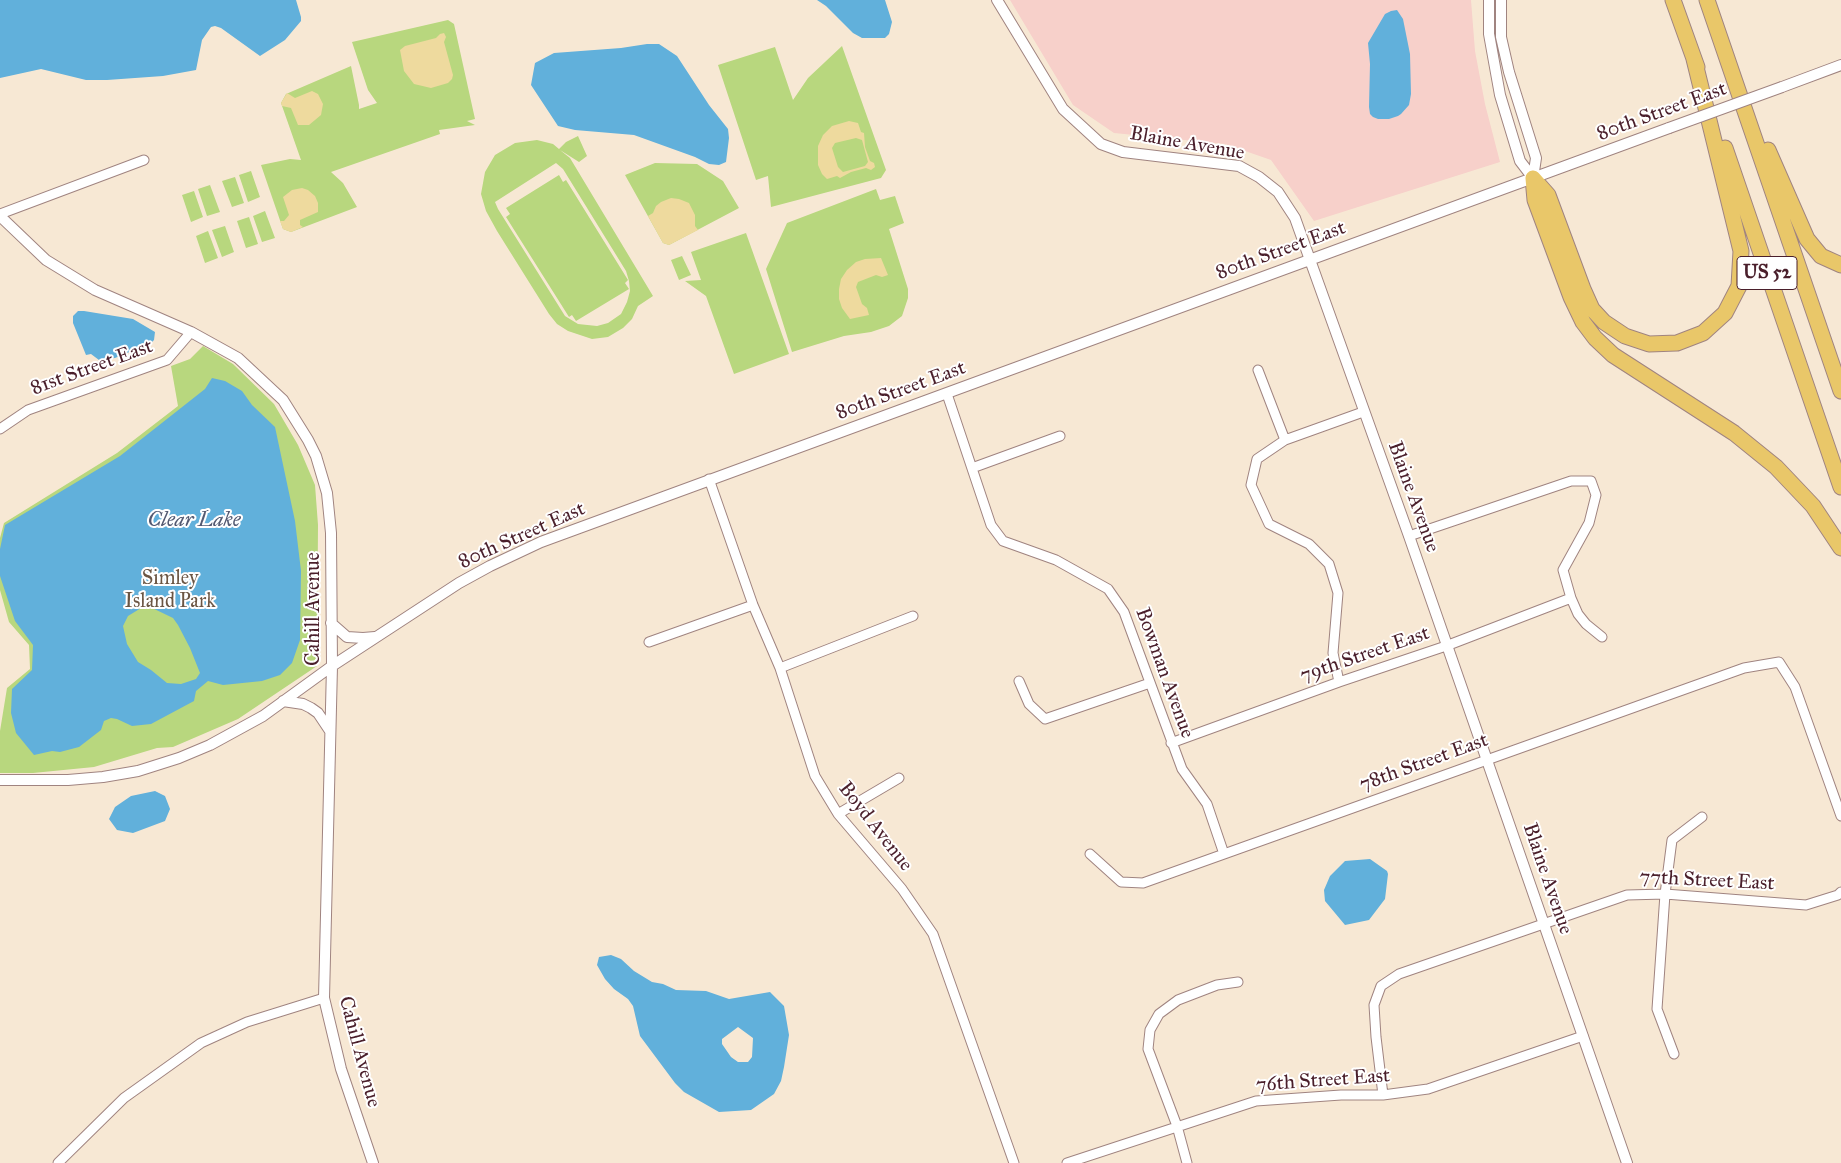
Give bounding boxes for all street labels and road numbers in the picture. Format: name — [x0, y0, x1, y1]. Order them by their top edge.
street label: 80th Street East — [1594, 77, 1730, 147]
street label: Blaine Avenue — [1128, 122, 1246, 166]
street label: 80th Street East — [1213, 216, 1349, 286]
road number: US 52 — [1737, 256, 1797, 290]
street label: 81st Street East — [28, 335, 156, 401]
street label: 80th Street East — [833, 356, 969, 426]
street label: Blaine Avenue — [1382, 438, 1444, 556]
street label: 80th Street East — [455, 497, 589, 575]
street label: Cahill Avenue — [302, 552, 326, 666]
street label: Bowman Avenue — [1129, 605, 1199, 741]
street label: 79th Street East — [1297, 622, 1433, 688]
street label: 78th Street East — [1356, 729, 1492, 797]
street label: Boyd Avenue — [833, 778, 917, 876]
street label: Blaine Avenue — [1517, 820, 1577, 938]
street label: 77th Street East — [1639, 865, 1775, 897]
street label: Cahill Avenue — [333, 994, 385, 1110]
street label: 76th Street East — [1255, 1064, 1391, 1098]

